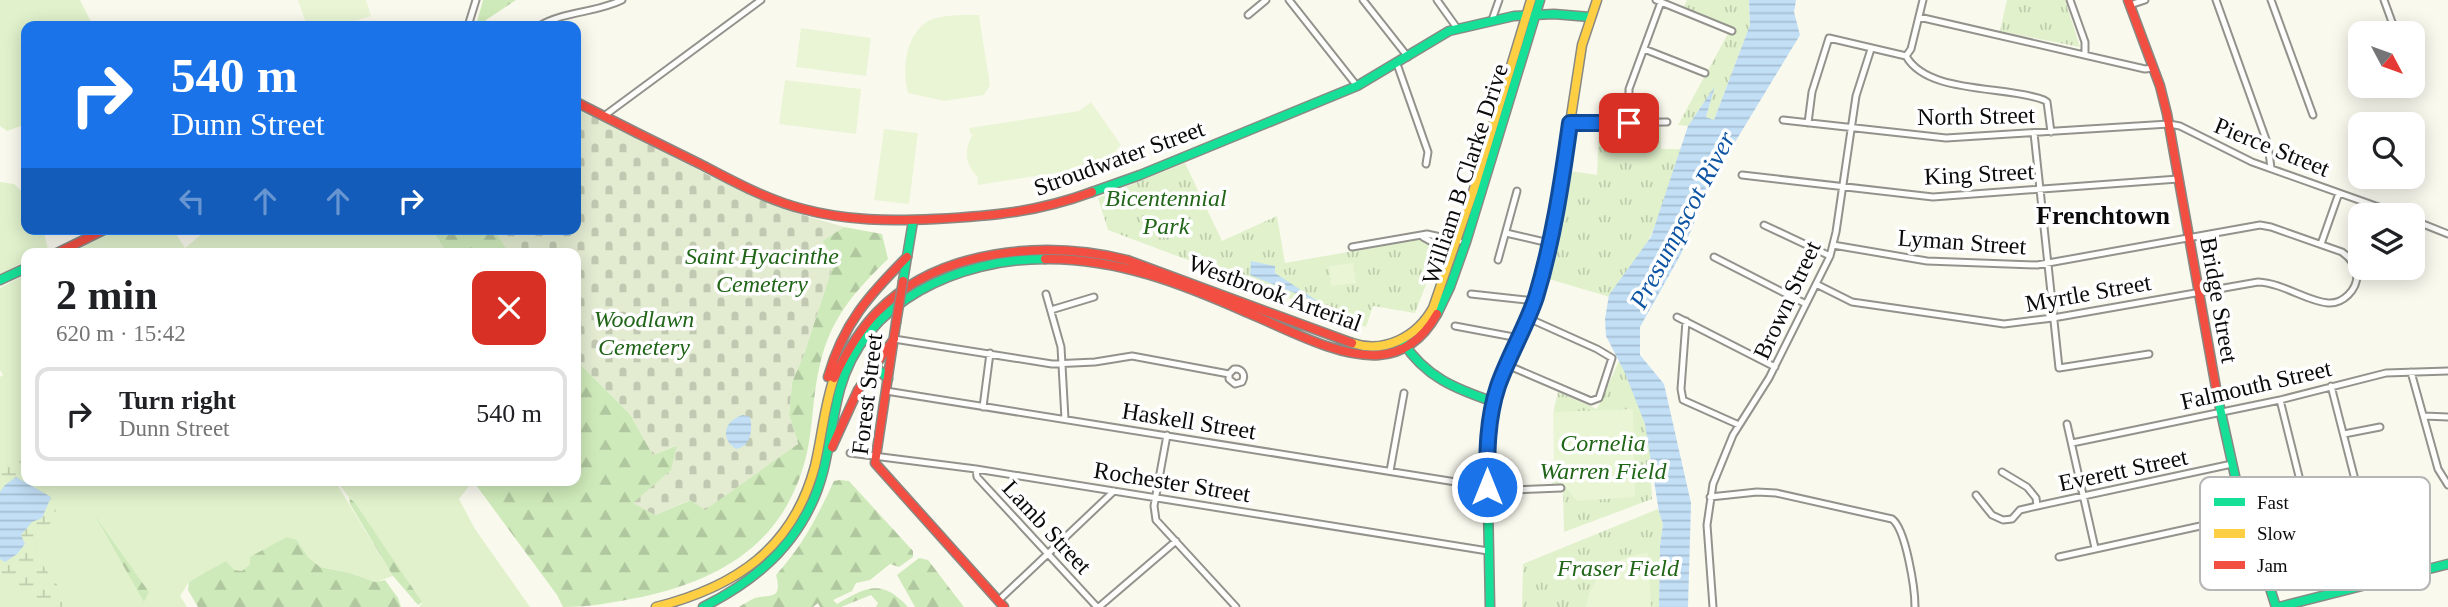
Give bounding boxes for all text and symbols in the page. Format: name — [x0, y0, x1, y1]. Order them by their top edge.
north arrow — [2348, 21, 2426, 98]
map controls — [2348, 21, 2425, 280]
text: 540 m — [171, 48, 298, 103]
icon: right — [56, 49, 147, 140]
street label: William B Clarke Drive — [1417, 60, 1513, 288]
pin — [1599, 93, 1659, 153]
street label: North Street — [1917, 102, 2036, 130]
icon: arrive — [1610, 104, 1648, 142]
text: Dunn Street — [171, 106, 325, 142]
street label: Pierce Street — [2211, 112, 2334, 182]
button: search — [2348, 112, 2425, 189]
street label: Stroudwater Street — [1030, 115, 1208, 201]
water label: Presumpscot River — [1623, 126, 1742, 315]
street label: King Street — [1923, 158, 2035, 190]
icon: left — [173, 182, 211, 220]
icon: ahead — [246, 182, 284, 220]
icon: ahead — [319, 182, 357, 220]
icon: right — [392, 182, 430, 220]
park label: Bicentennial Park — [1105, 185, 1227, 239]
district label: Frenchtown — [2036, 201, 2170, 230]
button: layers — [2348, 203, 2425, 280]
street label: Lyman Street — [1897, 225, 2027, 259]
street label: Bridge Street — [2195, 235, 2243, 365]
street label: Brown Street — [1748, 237, 1826, 363]
park label: Saint Hyacinthe Cemetery — [685, 243, 839, 297]
street label: Westbrook Arterial — [1185, 250, 1366, 337]
street label: Myrtle Street — [2023, 269, 2153, 317]
button: close — [472, 271, 546, 345]
text: 2 min — [56, 272, 158, 318]
park label: Woodlawn Cemetery — [594, 306, 694, 360]
text: 620 m · 15:42 — [56, 321, 186, 346]
street label: Forest Street — [847, 332, 887, 456]
street label: Falmouth Street — [2178, 355, 2334, 415]
text: Turn right — [119, 386, 236, 415]
icon: right — [60, 395, 98, 433]
street label: Haskell Street — [1120, 398, 1258, 444]
text: 540 m — [476, 399, 542, 428]
text: Dunn Street — [119, 416, 230, 441]
park label: Cornelia Warren Field — [1540, 430, 1667, 484]
street label: Everett Street — [2056, 444, 2190, 496]
position arrow — [1450, 450, 1524, 524]
street label: Rochester Street — [1092, 457, 1252, 507]
street label: Lamb Street — [997, 475, 1097, 579]
legend — [2200, 477, 2430, 590]
text: Fast — [2257, 492, 2289, 513]
text: Slow — [2257, 523, 2296, 544]
park label: Fraser Field — [1556, 555, 1680, 581]
text: Jam — [2257, 555, 2288, 576]

